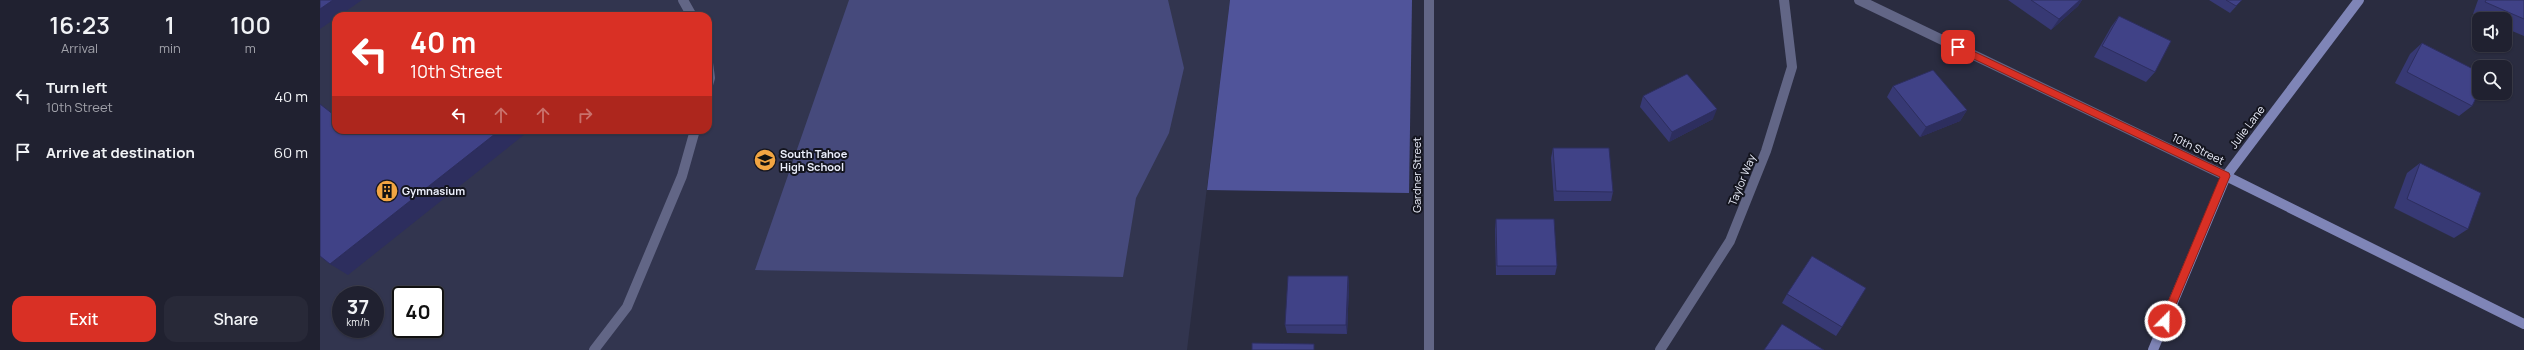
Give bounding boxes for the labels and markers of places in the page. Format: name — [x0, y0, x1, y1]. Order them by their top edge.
pin — [1941, 30, 1975, 64]
place label: South Tahoe High School — [780, 146, 848, 174]
school or university icon: South Tahoe High School — [752, 147, 778, 173]
building icon: Gymnasium — [374, 178, 400, 204]
place label: Gymnasium — [402, 183, 465, 198]

